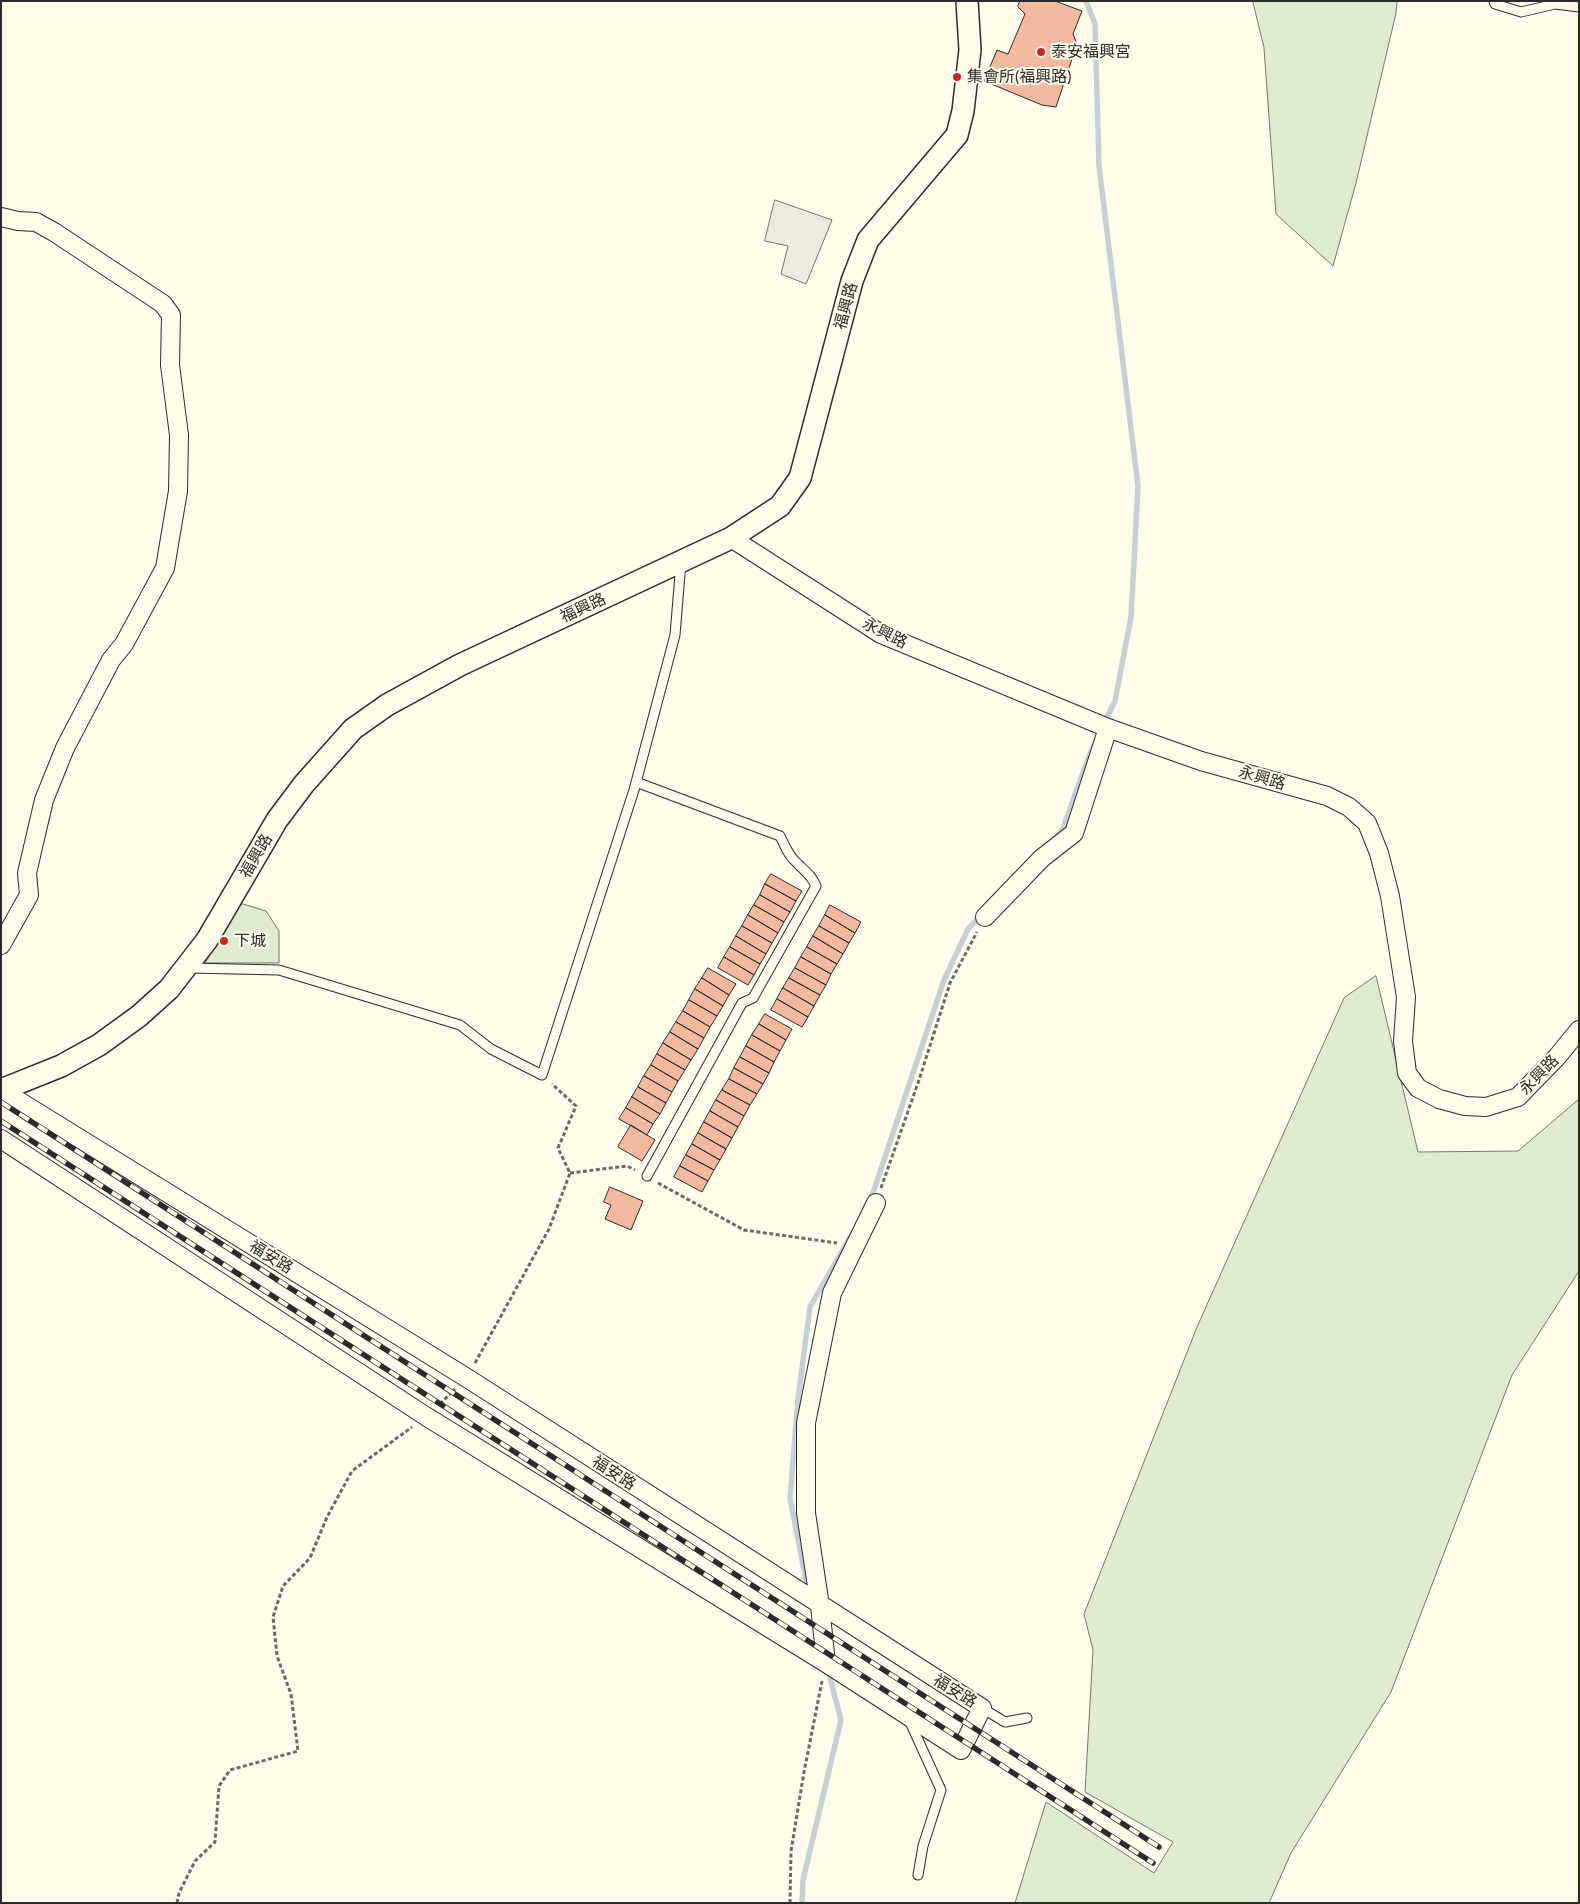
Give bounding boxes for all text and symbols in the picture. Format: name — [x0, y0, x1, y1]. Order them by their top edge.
place label: 泰安福興宮 — [1051, 42, 1131, 62]
marker: 泰安福興宮 — [1035, 46, 1047, 58]
place label: 集會所(福興路) — [967, 67, 1072, 87]
marker: 集會所(福興路) — [951, 71, 963, 83]
street label: 福興路 — [831, 280, 861, 332]
street label: 福興路 — [557, 589, 609, 627]
street label: 永興路 — [859, 614, 911, 652]
street label: 永興路 — [1236, 762, 1288, 794]
street label: 福興路 — [236, 830, 276, 882]
place label: 下城 — [234, 931, 266, 951]
marker: 下城 — [218, 935, 230, 947]
street label: 永興路 — [1515, 1051, 1563, 1099]
street label: 福安路 — [246, 1236, 296, 1278]
street label: 福安路 — [589, 1452, 639, 1494]
street label: 福安路 — [930, 1670, 980, 1712]

